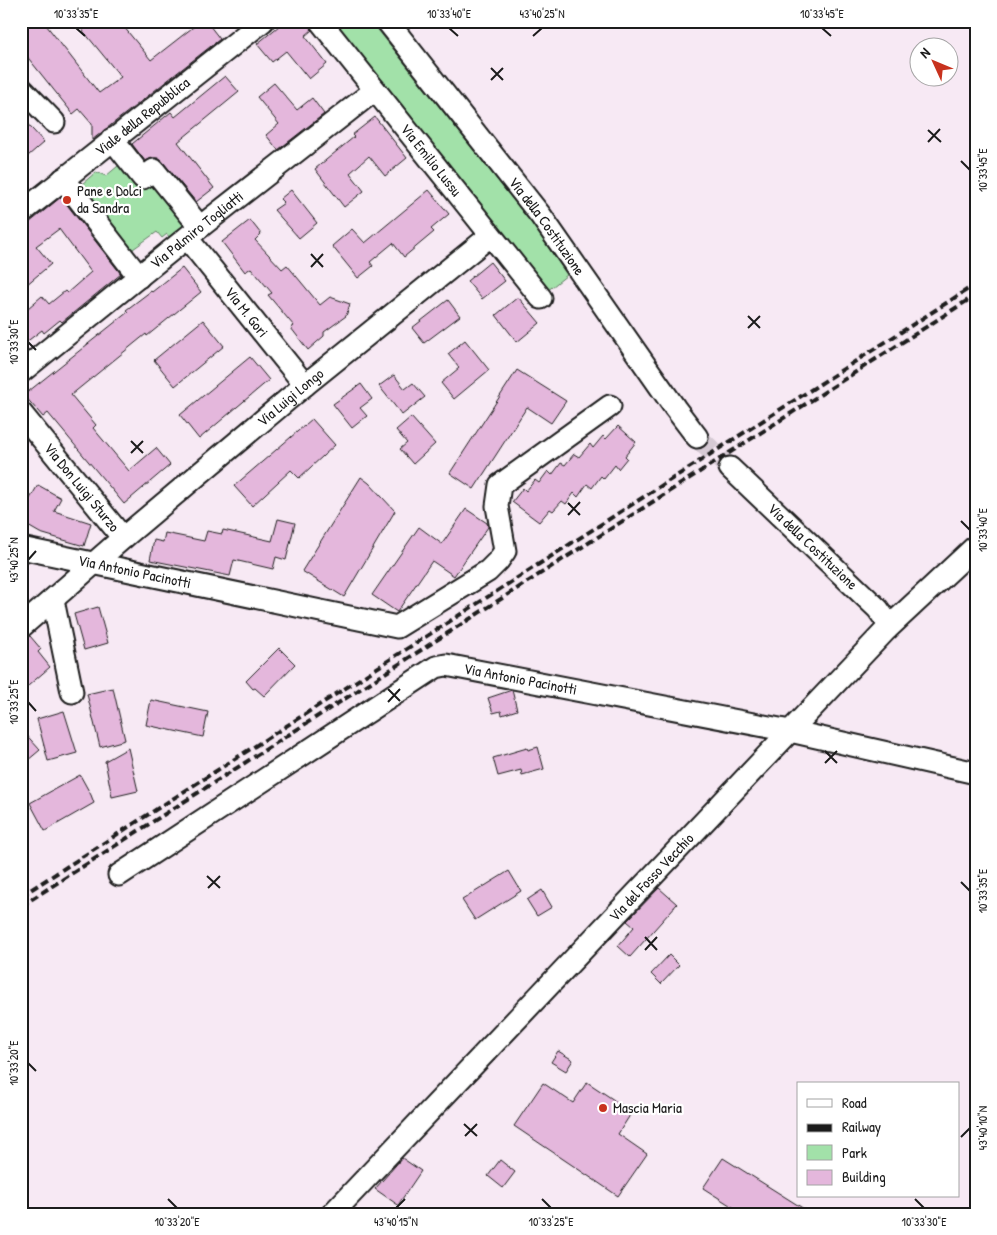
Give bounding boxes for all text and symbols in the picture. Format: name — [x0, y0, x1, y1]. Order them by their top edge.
text: 10°33'35"E — [54, 5, 99, 22]
text: 10°33'40"E — [427, 5, 472, 22]
text: 43°40'25"N — [519, 5, 565, 22]
text: 10°33'45"E — [800, 5, 845, 22]
north arrow — [910, 38, 960, 88]
text: N — [915, 43, 934, 62]
street label: Viale della Repubblica — [90, 72, 194, 160]
street label: Via Emilio Lussu — [396, 119, 467, 201]
text: 10°33'45"E — [974, 147, 991, 192]
street label: Via della Costituzione — [504, 172, 590, 279]
place label: Pane e Dolci da Sandra — [77, 180, 142, 218]
street label: Via Palmiro Togliatti — [145, 186, 248, 273]
marker: Pane e Dolci da Sandra — [61, 194, 73, 206]
street label: Via M. Gori — [220, 282, 274, 341]
text: 10°33'30"E — [5, 319, 22, 364]
street label: Via Luigi Longo — [252, 363, 328, 431]
street label: Via Don Luigi Sturzo — [39, 438, 125, 536]
street label: Via della Costituzione — [763, 498, 863, 594]
text: 10°33'40"E — [974, 507, 991, 552]
text: 43°40'25"N — [5, 537, 22, 583]
street label: Via Antonio Pacinotti — [76, 549, 193, 593]
street label: Via Antonio Pacinotti — [462, 658, 579, 700]
text: 10°33'25"E — [5, 679, 22, 724]
street label: Via del Fosso Vecchio — [604, 828, 698, 926]
text: 10°33'35"E — [974, 868, 991, 913]
text: 10°33'20"E — [5, 1040, 22, 1086]
legend — [797, 1082, 960, 1198]
text: Road — [842, 1092, 867, 1113]
place label: Mascia Maria — [613, 1097, 682, 1118]
marker: Mascia Maria — [597, 1102, 609, 1114]
text: 43°40'10"N — [974, 1106, 991, 1150]
text: Railway — [842, 1116, 881, 1137]
text: Park — [842, 1142, 867, 1163]
text: Building — [842, 1166, 886, 1187]
text: 10°33'20"E — [154, 1213, 200, 1230]
text: 43°40'15"N — [374, 1213, 418, 1230]
text: 10°33'25"E — [529, 1213, 574, 1230]
text: 10°33'30"E — [902, 1213, 947, 1230]

